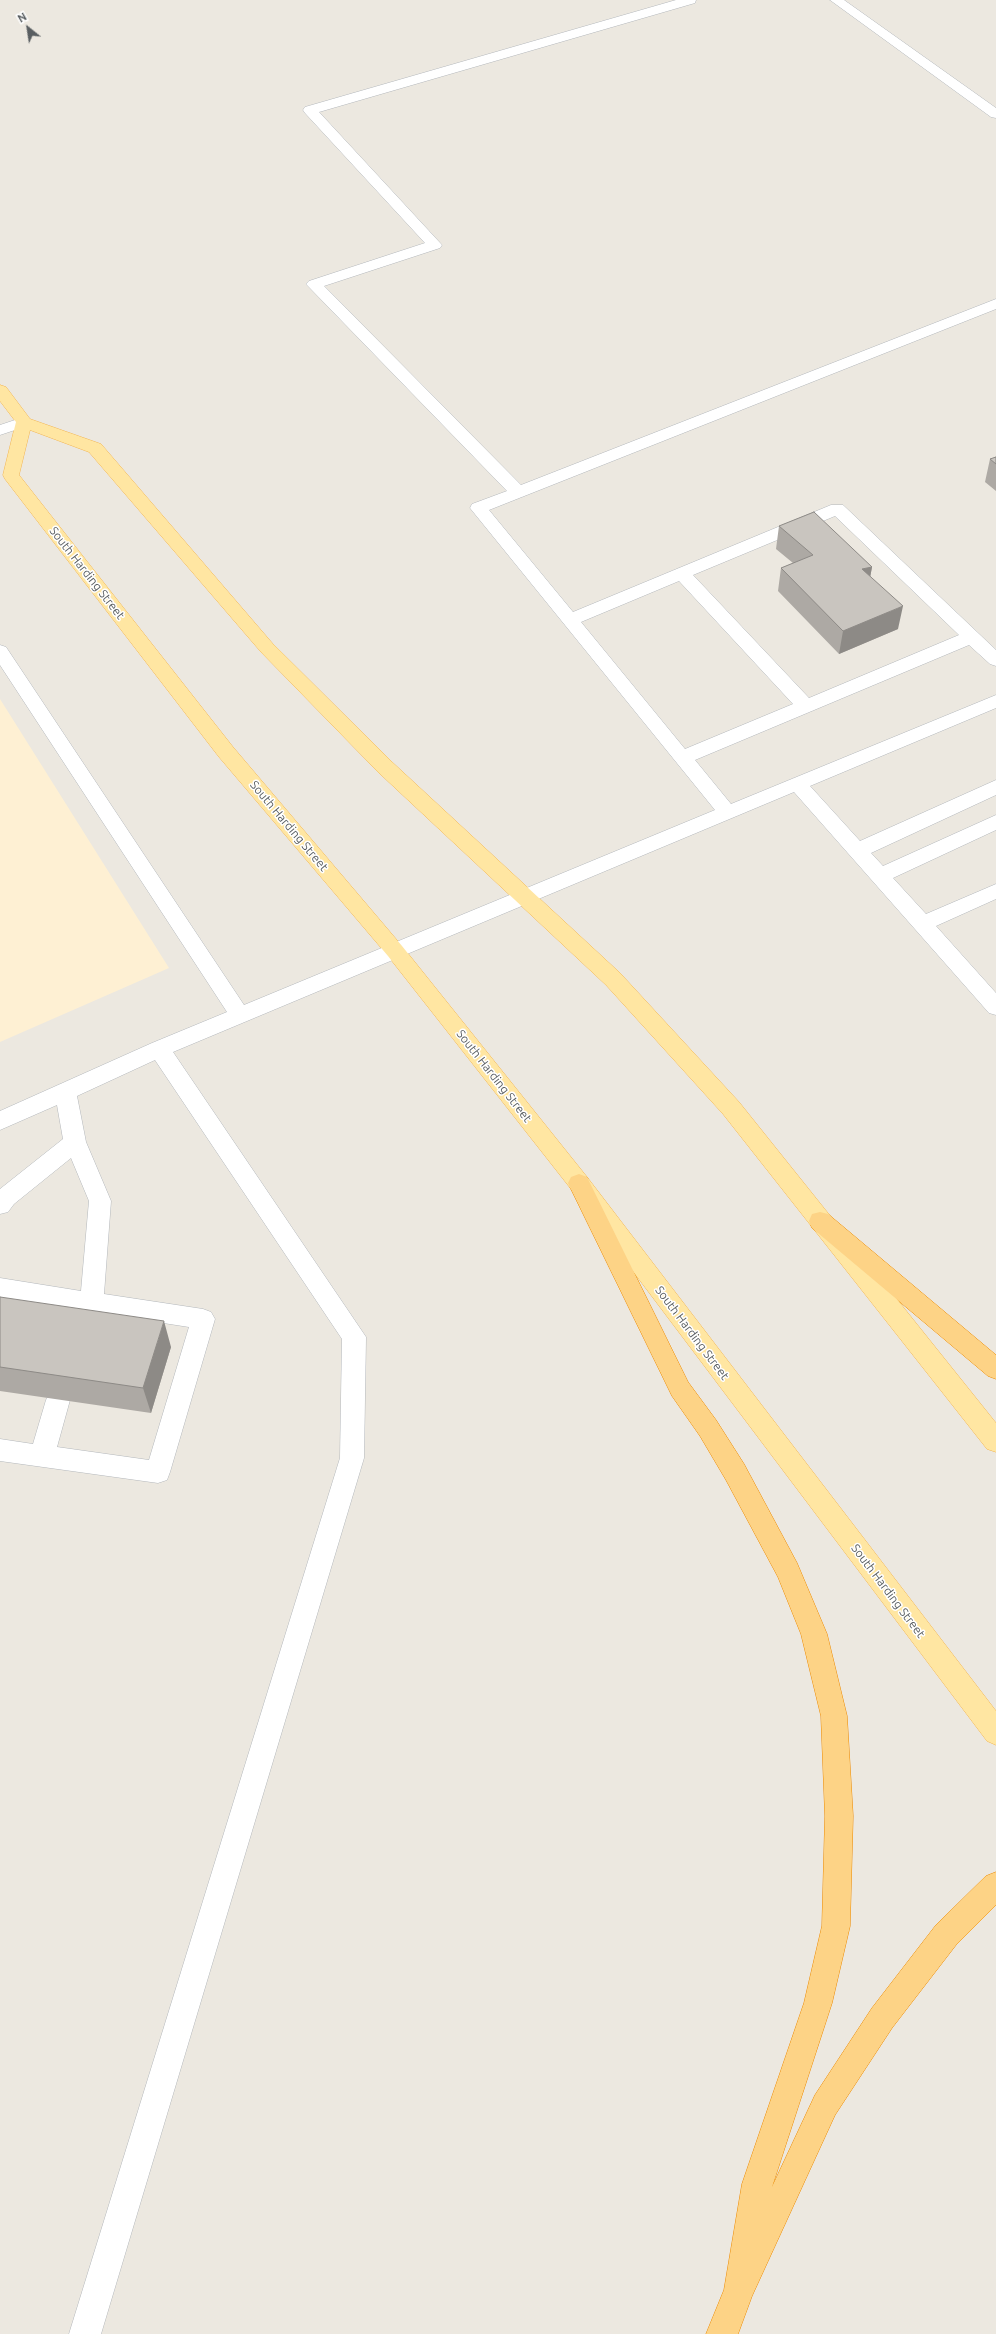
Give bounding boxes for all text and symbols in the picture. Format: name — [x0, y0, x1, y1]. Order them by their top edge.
north arrow — [8, 8, 48, 48]
text: N — [15, 10, 29, 25]
street label: South Harding Street — [46, 524, 128, 622]
street label: South Harding Street — [247, 778, 331, 874]
street label: South Harding Street — [453, 1027, 535, 1125]
street label: South Harding Street — [652, 1283, 732, 1383]
street label: South Harding Street — [848, 1541, 928, 1641]

